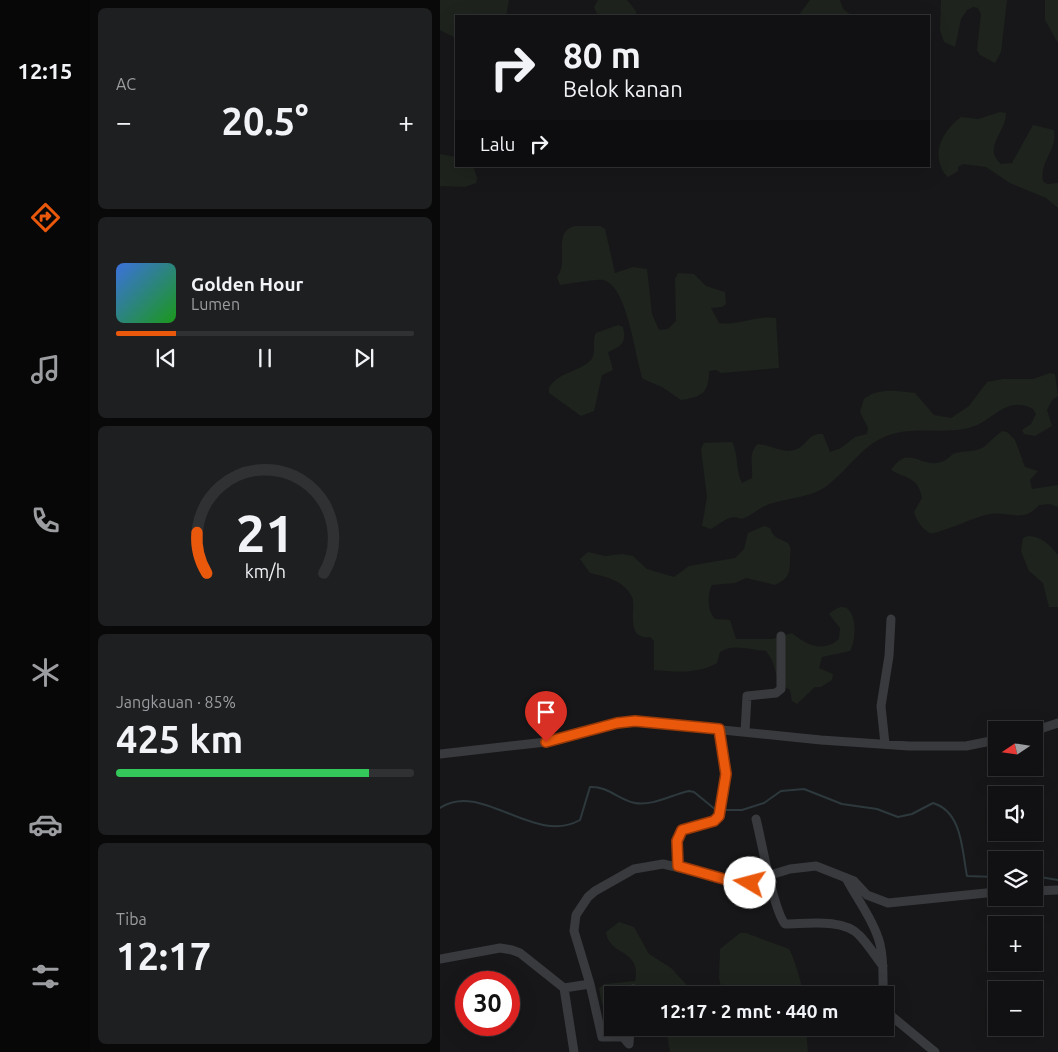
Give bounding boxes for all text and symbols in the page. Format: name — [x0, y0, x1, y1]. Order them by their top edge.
icon: right — [480, 35, 545, 100]
text: 80 m — [563, 35, 641, 75]
text: 12:15 — [17, 58, 73, 83]
text: AC — [116, 75, 136, 93]
text: Belok kanan — [563, 76, 683, 101]
text: 20.5° — [221, 100, 309, 142]
text: − — [116, 106, 132, 137]
text: + — [398, 106, 414, 137]
icon: right — [525, 130, 553, 158]
text: Lalu — [480, 133, 515, 155]
icon: directions — [28, 200, 63, 235]
text: Golden Hour — [191, 273, 303, 295]
text: Lumen — [191, 295, 240, 313]
icon: previous — [152, 344, 180, 372]
icon: pause — [251, 344, 279, 372]
icon: next — [350, 344, 378, 372]
icon: music — [28, 352, 63, 387]
icon: phone — [28, 503, 63, 538]
text: 21 — [236, 504, 294, 562]
text: km/h — [244, 561, 286, 581]
icon: climate — [28, 655, 63, 690]
pin — [525, 691, 567, 742]
text: Jangkauan · 85% — [116, 693, 236, 711]
icon: arrive — [532, 698, 560, 726]
text: 425 km — [116, 718, 243, 760]
north arrow — [988, 721, 1042, 776]
map controls — [988, 721, 1043, 1036]
button: sound — [988, 786, 1043, 841]
icon: car — [28, 807, 63, 842]
button: layers — [988, 851, 1043, 906]
position arrow — [723, 856, 775, 908]
text: Tiba — [116, 910, 147, 928]
button: + — [988, 916, 1043, 971]
text: 12:17 — [116, 935, 211, 977]
icon: filters — [28, 959, 63, 994]
speed limit sign: 30 — [455, 971, 520, 1036]
button: − — [988, 981, 1043, 1036]
text: 12:17 · 2 mnt · 440 m — [660, 1000, 838, 1022]

